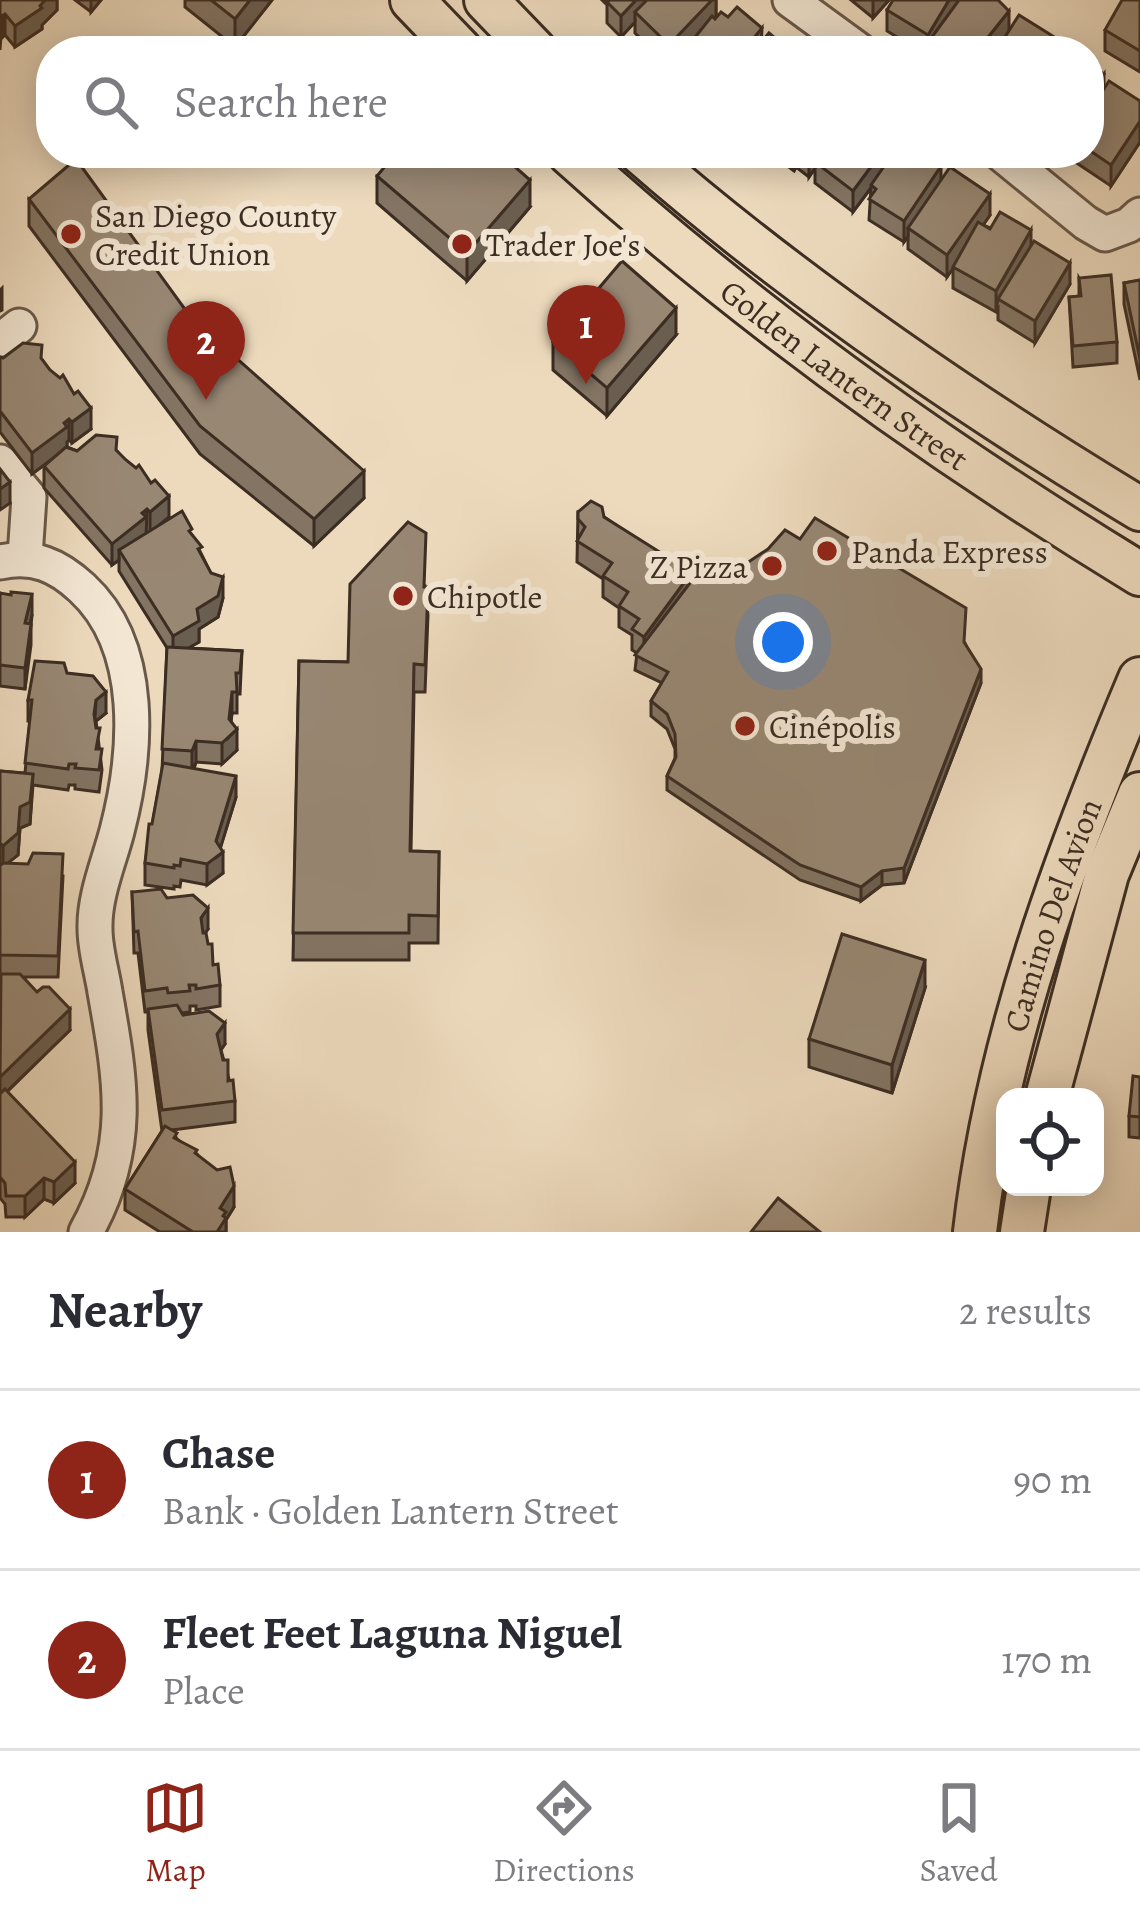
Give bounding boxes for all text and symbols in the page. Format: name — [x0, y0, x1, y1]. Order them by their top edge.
search box — [36, 36, 1104, 168]
icon: search — [78, 69, 144, 135]
text: Search here — [174, 71, 388, 133]
place label: San Diego County Credit Union — [95, 193, 337, 276]
marker: San Diego County Credit Union — [58, 221, 84, 247]
place label: Trader Joe's — [486, 222, 641, 267]
marker: Trader Joe's — [449, 231, 475, 257]
street label: Golden Lantern Street — [711, 268, 978, 481]
pin: 1 — [547, 285, 625, 384]
pin: 2 — [167, 301, 245, 400]
place label: Panda Express — [851, 529, 1048, 574]
marker: Panda Express — [814, 538, 840, 564]
place label: Z Pizza — [650, 544, 749, 589]
marker: Z Pizza — [759, 553, 785, 579]
place label: Chipotle — [427, 574, 542, 619]
marker: Chipotle — [390, 583, 416, 609]
your location — [753, 612, 813, 672]
place label: Cinépolis — [769, 704, 896, 749]
marker: Cinépolis — [732, 713, 758, 739]
street label: Camino Del Avion — [992, 792, 1112, 1037]
map controls — [996, 1088, 1104, 1196]
button: locate — [996, 1088, 1104, 1196]
text: Nearby — [48, 1275, 202, 1345]
text: 2 results — [959, 1284, 1092, 1337]
text: Chase — [162, 1422, 275, 1484]
text: 1 — [80, 1453, 94, 1506]
text: 90 m — [1013, 1453, 1092, 1506]
text: Bank · Golden Lantern Street — [162, 1484, 619, 1537]
text: Fleet Feet Laguna Niguel — [162, 1602, 622, 1664]
text: 2 — [78, 1633, 96, 1686]
text: 170 m — [1001, 1633, 1092, 1686]
text: Place — [162, 1664, 245, 1717]
tab: Map — [142, 1775, 208, 1892]
tab: Directions — [493, 1775, 635, 1892]
tab: Saved — [919, 1775, 998, 1892]

